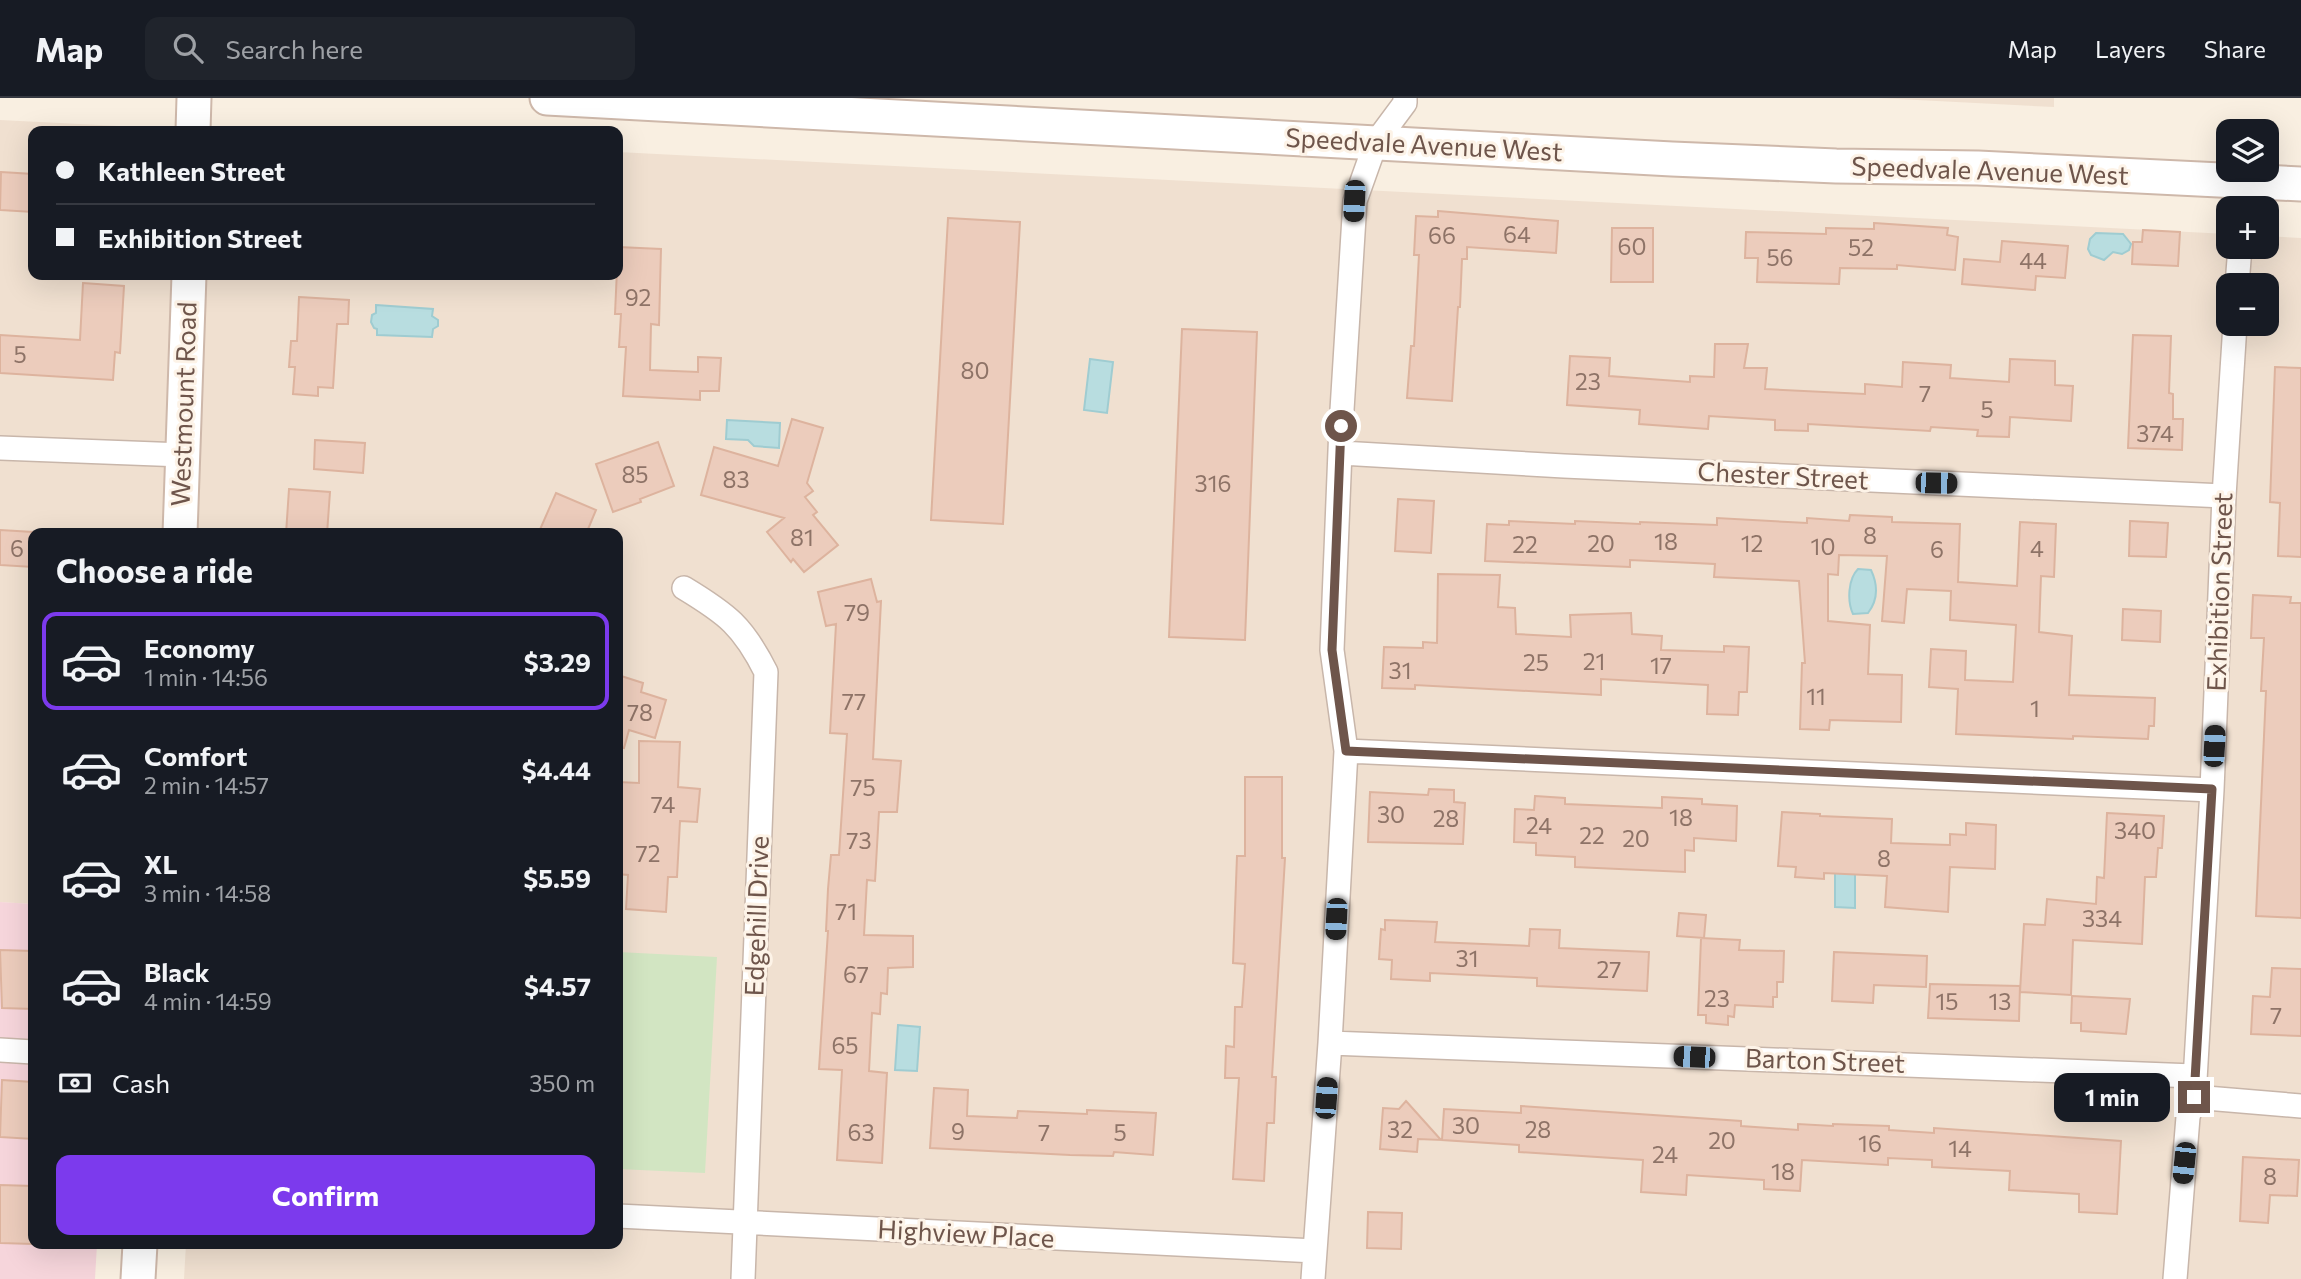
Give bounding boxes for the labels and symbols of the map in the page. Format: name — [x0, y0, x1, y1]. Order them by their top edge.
street label: Speedvale Avenue West — [1285, 121, 1563, 166]
street label: Speedvale Avenue West — [1851, 149, 2129, 190]
car — [1343, 179, 1366, 223]
house number: 64 — [1503, 220, 1531, 248]
house number: 66 — [1428, 221, 1456, 249]
house number: 60 — [1618, 232, 1646, 260]
house number: 52 — [1848, 233, 1874, 261]
house number: 56 — [1766, 243, 1794, 271]
house number: 44 — [2019, 246, 2047, 274]
house number: 92 — [625, 283, 651, 311]
street label: Westmount Road — [163, 301, 202, 507]
house number: 5 — [13, 340, 27, 368]
house number: 80 — [961, 356, 989, 384]
house number: 23 — [1575, 367, 1601, 395]
house number: 7 — [1919, 379, 1931, 407]
house number: 5 — [1980, 395, 1994, 423]
route start — [1325, 410, 1357, 442]
house number: 374 — [2136, 419, 2174, 447]
street label: Chester Street — [1697, 455, 1869, 494]
house number: 85 — [621, 460, 649, 488]
house number: 83 — [722, 465, 750, 493]
house number: 316 — [1195, 469, 1231, 497]
car — [1915, 472, 1958, 494]
street label: Exhibition Street — [2200, 492, 2237, 692]
house number: 8 — [1863, 521, 1877, 549]
house number: 81 — [790, 523, 814, 551]
house number: 18 — [1654, 527, 1678, 555]
house number: 20 — [1587, 529, 1615, 557]
house number: 12 — [1741, 529, 1763, 557]
house number: 22 — [1512, 530, 1538, 558]
house number: 10 — [1811, 532, 1835, 560]
house number: 6 — [10, 534, 24, 562]
house number: 4 — [2030, 534, 2044, 562]
house number: 6 — [1930, 535, 1944, 563]
house number: 79 — [844, 598, 870, 626]
house number: 21 — [1583, 647, 1605, 675]
house number: 25 — [1523, 648, 1549, 676]
house number: 17 — [1650, 651, 1672, 679]
house number: 31 — [1389, 656, 1411, 684]
house number: 11 — [1806, 682, 1826, 710]
house number: 77 — [842, 687, 866, 715]
house number: 1 — [2030, 694, 2040, 722]
house number: 78 — [627, 698, 653, 726]
car — [2203, 724, 2226, 768]
house number: 75 — [850, 773, 876, 801]
house number: 74 — [651, 790, 675, 818]
house number: 30 — [1377, 800, 1405, 828]
house number: 18 — [1669, 803, 1693, 831]
house number: 28 — [1433, 804, 1459, 832]
house number: 24 — [1526, 811, 1552, 839]
house number: 340 — [2114, 816, 2156, 844]
house number: 22 — [1579, 821, 1605, 849]
house number: 20 — [1622, 824, 1650, 852]
house number: 73 — [846, 826, 872, 854]
street label: Edgehill Drive — [737, 835, 774, 997]
house number: 72 — [636, 839, 660, 867]
house number: 8 — [1877, 844, 1891, 872]
house number: 71 — [835, 897, 857, 925]
car — [1325, 897, 1348, 941]
house number: 334 — [2082, 904, 2122, 932]
house number: 31 — [1456, 944, 1478, 972]
house number: 27 — [1597, 955, 1621, 983]
house number: 67 — [843, 960, 869, 988]
house number: 23 — [1704, 984, 1730, 1012]
house number: 15 — [1935, 987, 1959, 1015]
house number: 13 — [1989, 987, 2011, 1015]
house number: 7 — [2270, 1001, 2282, 1029]
house number: 65 — [831, 1031, 859, 1059]
street label: Barton Street — [1744, 1041, 1906, 1078]
car — [1673, 1046, 1716, 1068]
callout: 1 min — [2054, 1072, 2170, 1122]
car — [1315, 1076, 1338, 1120]
route end — [2178, 1081, 2210, 1113]
house number: 30 — [1452, 1111, 1480, 1139]
house number: 32 — [1387, 1115, 1413, 1143]
house number: 28 — [1525, 1115, 1551, 1143]
house number: 9 — [951, 1117, 965, 1145]
house number: 63 — [847, 1118, 875, 1146]
house number: 7 — [1038, 1118, 1050, 1146]
house number: 5 — [1113, 1118, 1127, 1146]
house number: 20 — [1708, 1126, 1736, 1154]
house number: 16 — [1858, 1129, 1882, 1157]
house number: 14 — [1948, 1134, 1972, 1162]
house number: 24 — [1652, 1140, 1678, 1168]
car — [2172, 1141, 2197, 1185]
house number: 18 — [1771, 1157, 1795, 1185]
house number: 8 — [2263, 1162, 2277, 1190]
street label: Highview Place — [877, 1212, 1055, 1253]

